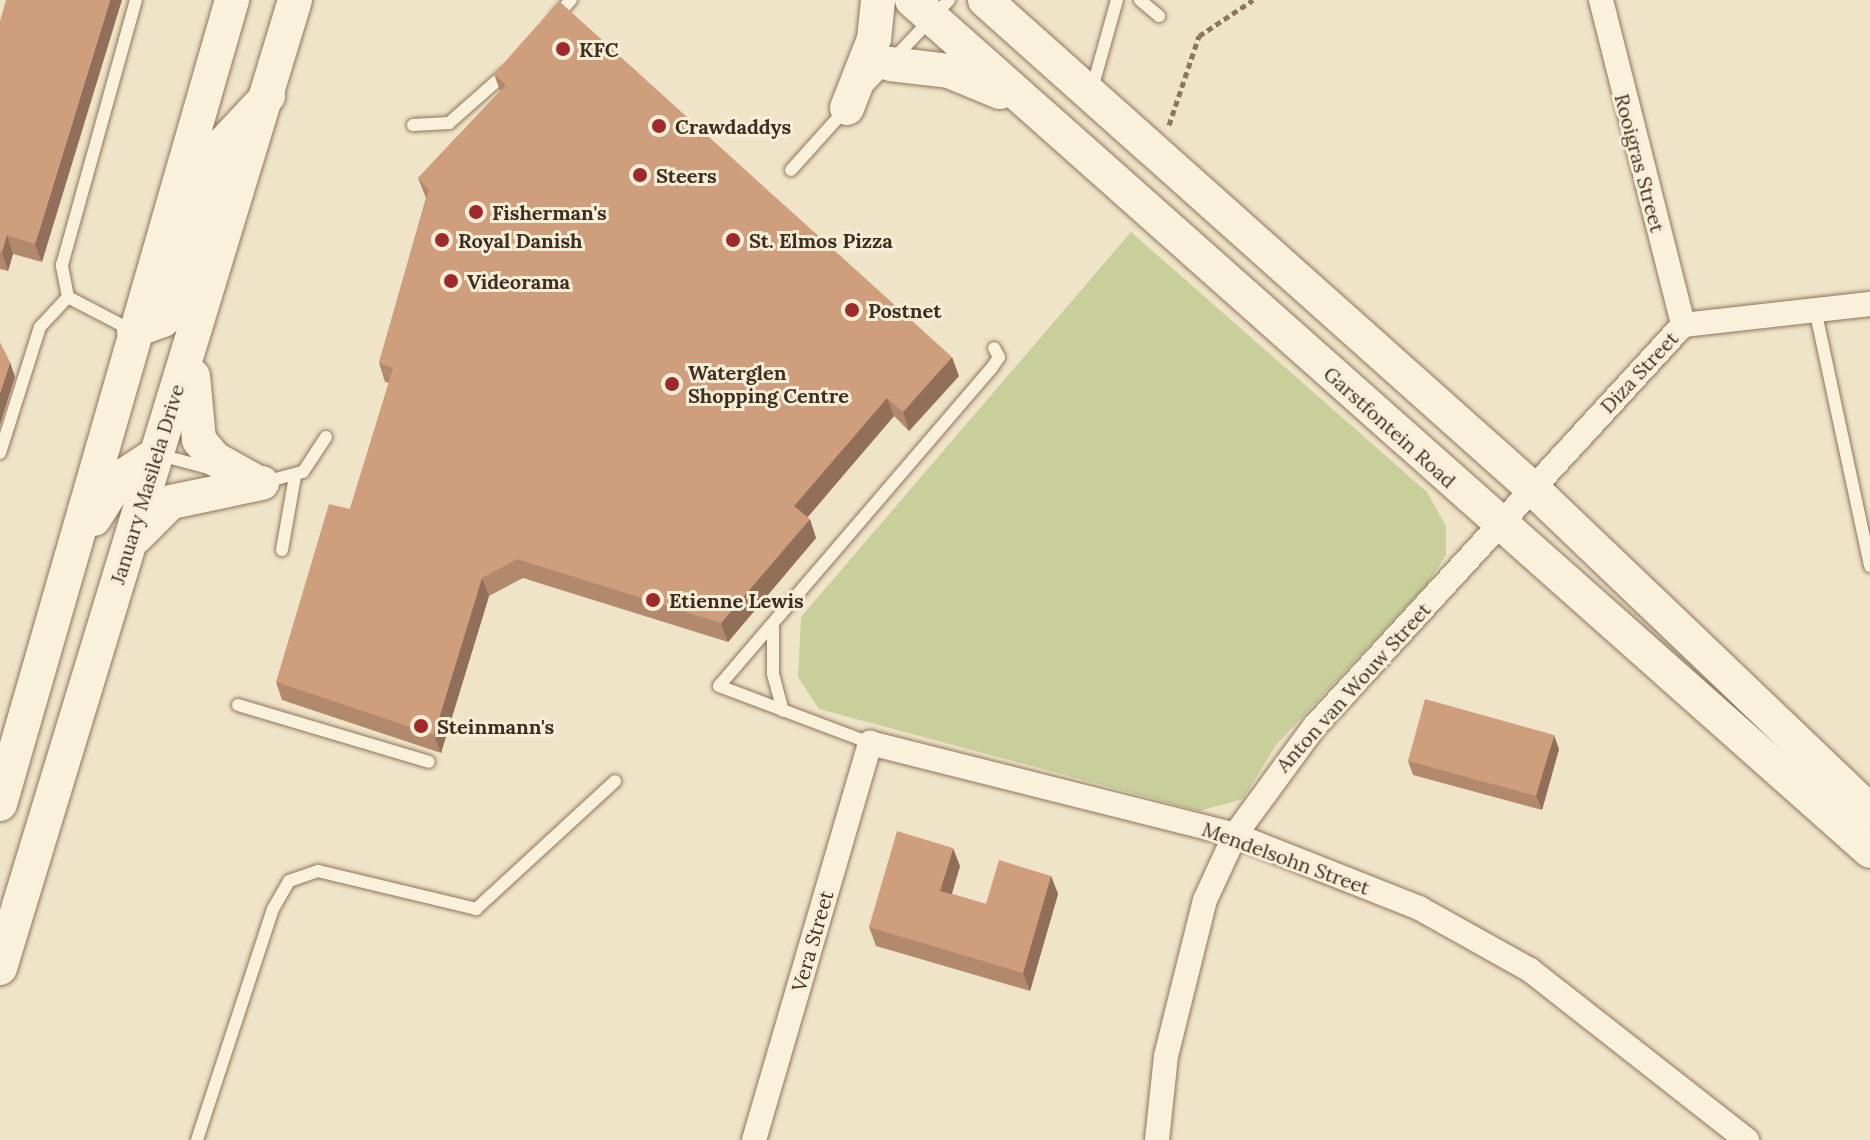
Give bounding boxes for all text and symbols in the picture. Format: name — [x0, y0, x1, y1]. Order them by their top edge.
place label: KFC — [579, 37, 618, 61]
marker: KFC — [554, 40, 572, 58]
street label: Rooigras Street — [1610, 91, 1670, 235]
place label: Crawdaddys — [675, 114, 791, 138]
marker: Crawdaddys — [650, 117, 668, 135]
place label: Steers — [656, 163, 717, 187]
marker: Steers — [631, 166, 649, 184]
place label: Fisherman's — [492, 200, 607, 224]
marker: Fisherman's — [467, 203, 485, 221]
place label: Royal Danish — [458, 228, 583, 252]
place label: St. Elmos Pizza — [749, 228, 893, 252]
marker: Royal Danish — [433, 231, 451, 249]
marker: St. Elmos Pizza — [724, 231, 742, 249]
place label: Videorama — [467, 269, 570, 293]
marker: Videorama — [442, 272, 460, 290]
place label: Postnet — [868, 298, 941, 322]
marker: Postnet — [843, 301, 861, 319]
street label: Diza Street — [1595, 326, 1683, 418]
place label: Waterglen Shopping Centre — [688, 360, 849, 407]
street label: Garstfontein Road — [1319, 361, 1461, 493]
marker: Waterglen Shopping Centre — [663, 375, 681, 393]
street label: January Masilela Drive — [105, 381, 189, 587]
place label: Etienne Lewis — [669, 588, 804, 612]
marker: Etienne Lewis — [644, 591, 662, 609]
street label: Anton van Wouw Street — [1271, 597, 1435, 777]
place label: Steinmann's — [437, 714, 554, 738]
marker: Steinmann's — [412, 717, 430, 735]
street label: Mendelsohn Street — [1199, 817, 1373, 899]
street label: Vera Street — [786, 888, 838, 994]

